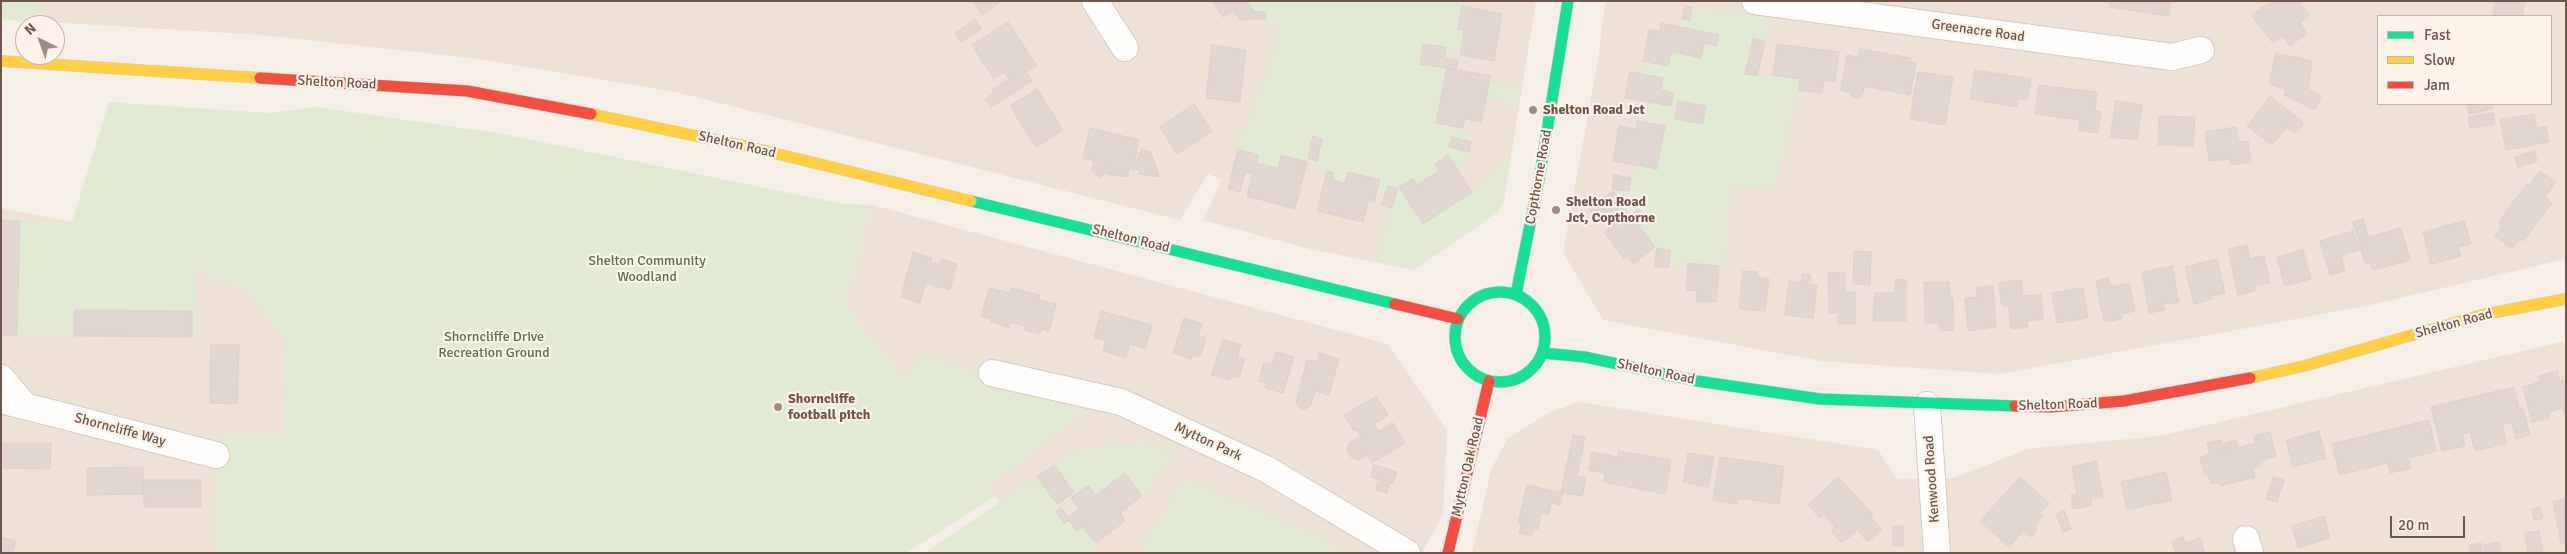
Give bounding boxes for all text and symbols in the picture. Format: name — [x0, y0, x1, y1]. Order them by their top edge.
north arrow — [15, 15, 65, 65]
legend — [2377, 15, 2552, 105]
street label: Greenacre Road — [1930, 16, 2026, 46]
text: N — [21, 20, 40, 39]
text: Fast — [2424, 26, 2451, 44]
text: Slow — [2424, 51, 2455, 69]
street label: Shelton Road — [297, 73, 377, 93]
text: Jam — [2424, 76, 2450, 94]
place label: Shelton Road Jct — [1543, 102, 1645, 118]
marker: Shelton Road Jct — [1527, 104, 1539, 116]
street label: Shelton Road — [697, 128, 777, 162]
street label: Copthorne Road — [1522, 128, 1556, 226]
place label: Shelton Road Jct, Copthorne — [1566, 194, 1655, 226]
marker: Shelton Road Jct, Copthorne — [1550, 204, 1562, 216]
street label: Shelton Road — [1091, 221, 1171, 257]
park label: Shelton Community Woodland — [588, 253, 706, 286]
street label: Shelton Road — [2414, 306, 2494, 342]
park label: Shorncliffe Drive Recreation Ground — [438, 329, 550, 362]
street label: Shelton Road — [1616, 356, 1696, 388]
place label: Shorncliffe football pitch — [788, 391, 870, 424]
street label: Shelton Road — [2018, 395, 2098, 415]
marker: Shorncliffe football pitch — [772, 401, 784, 413]
street label: Shorncliffe Way — [73, 410, 167, 450]
street label: Mytton Oak Road — [1448, 415, 1488, 519]
street label: Mytton Park — [1172, 419, 1244, 465]
street label: Kenwood Road — [1921, 435, 1943, 523]
scale bar — [2392, 506, 2467, 538]
text: 20 m — [2398, 516, 2429, 534]

